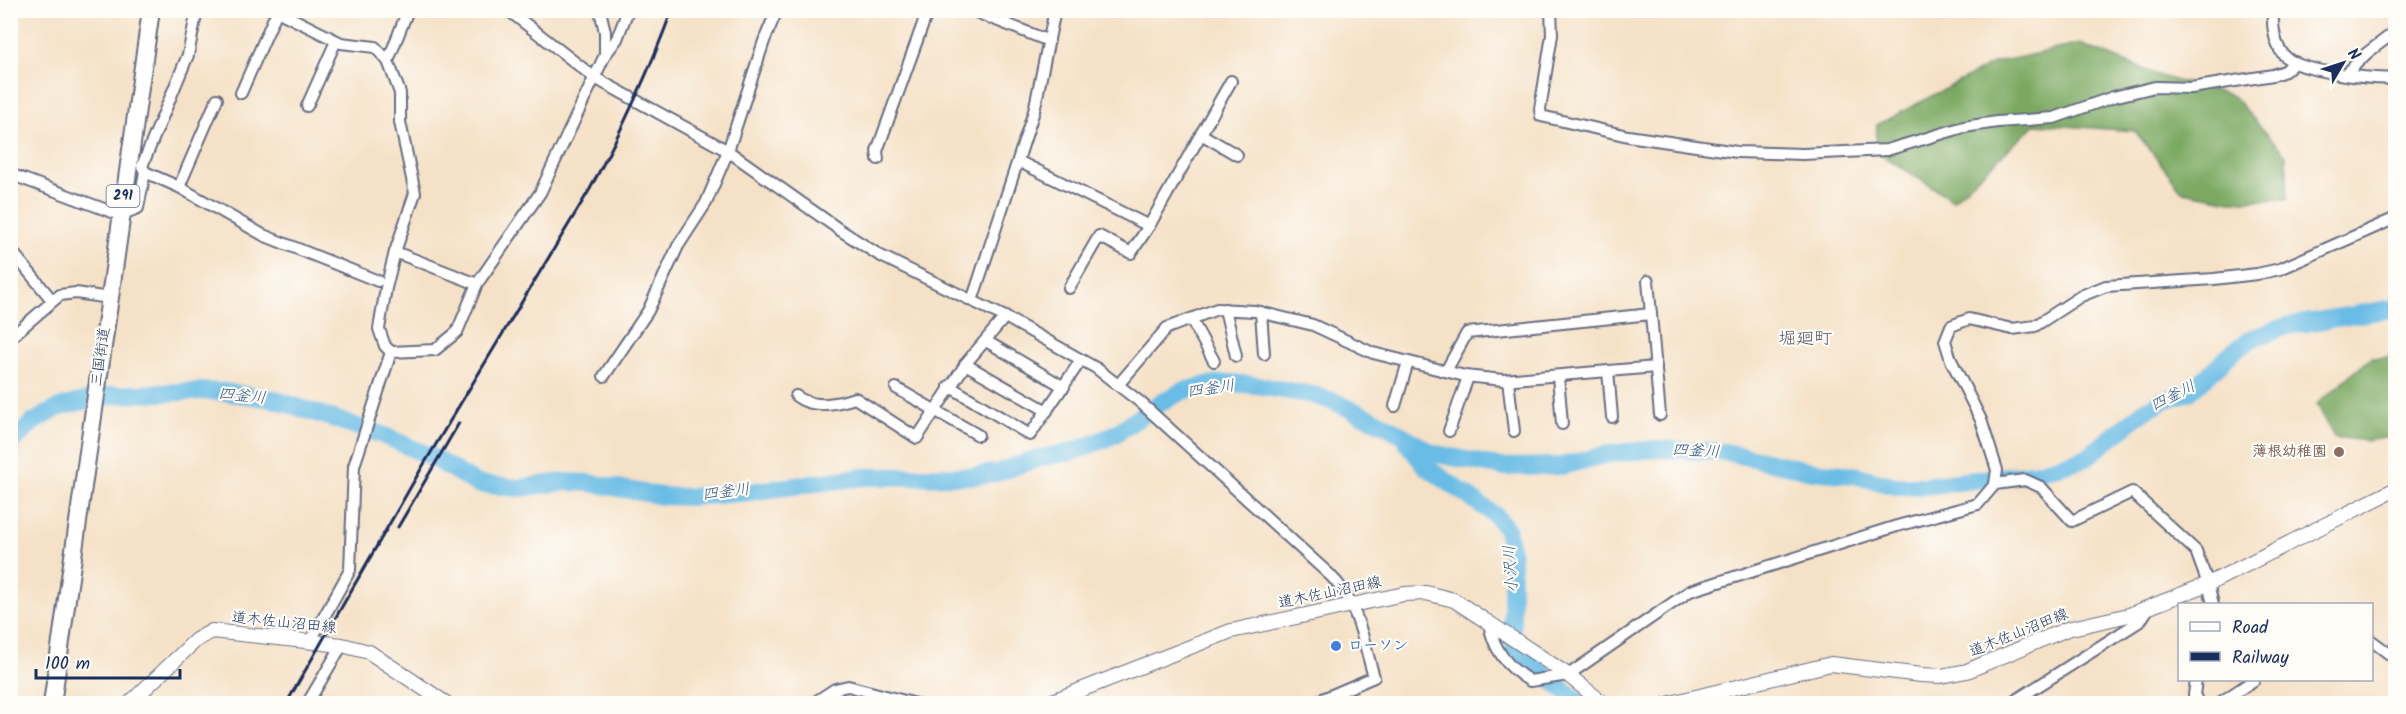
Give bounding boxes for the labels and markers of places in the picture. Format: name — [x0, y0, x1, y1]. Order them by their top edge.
place label: 薄根幼稚園 — [2252, 440, 2327, 464]
marker: 薄根幼稚園 — [2332, 445, 2346, 459]
place label: ローソン — [1348, 634, 1408, 658]
marker: ローソン — [1329, 639, 1343, 653]

